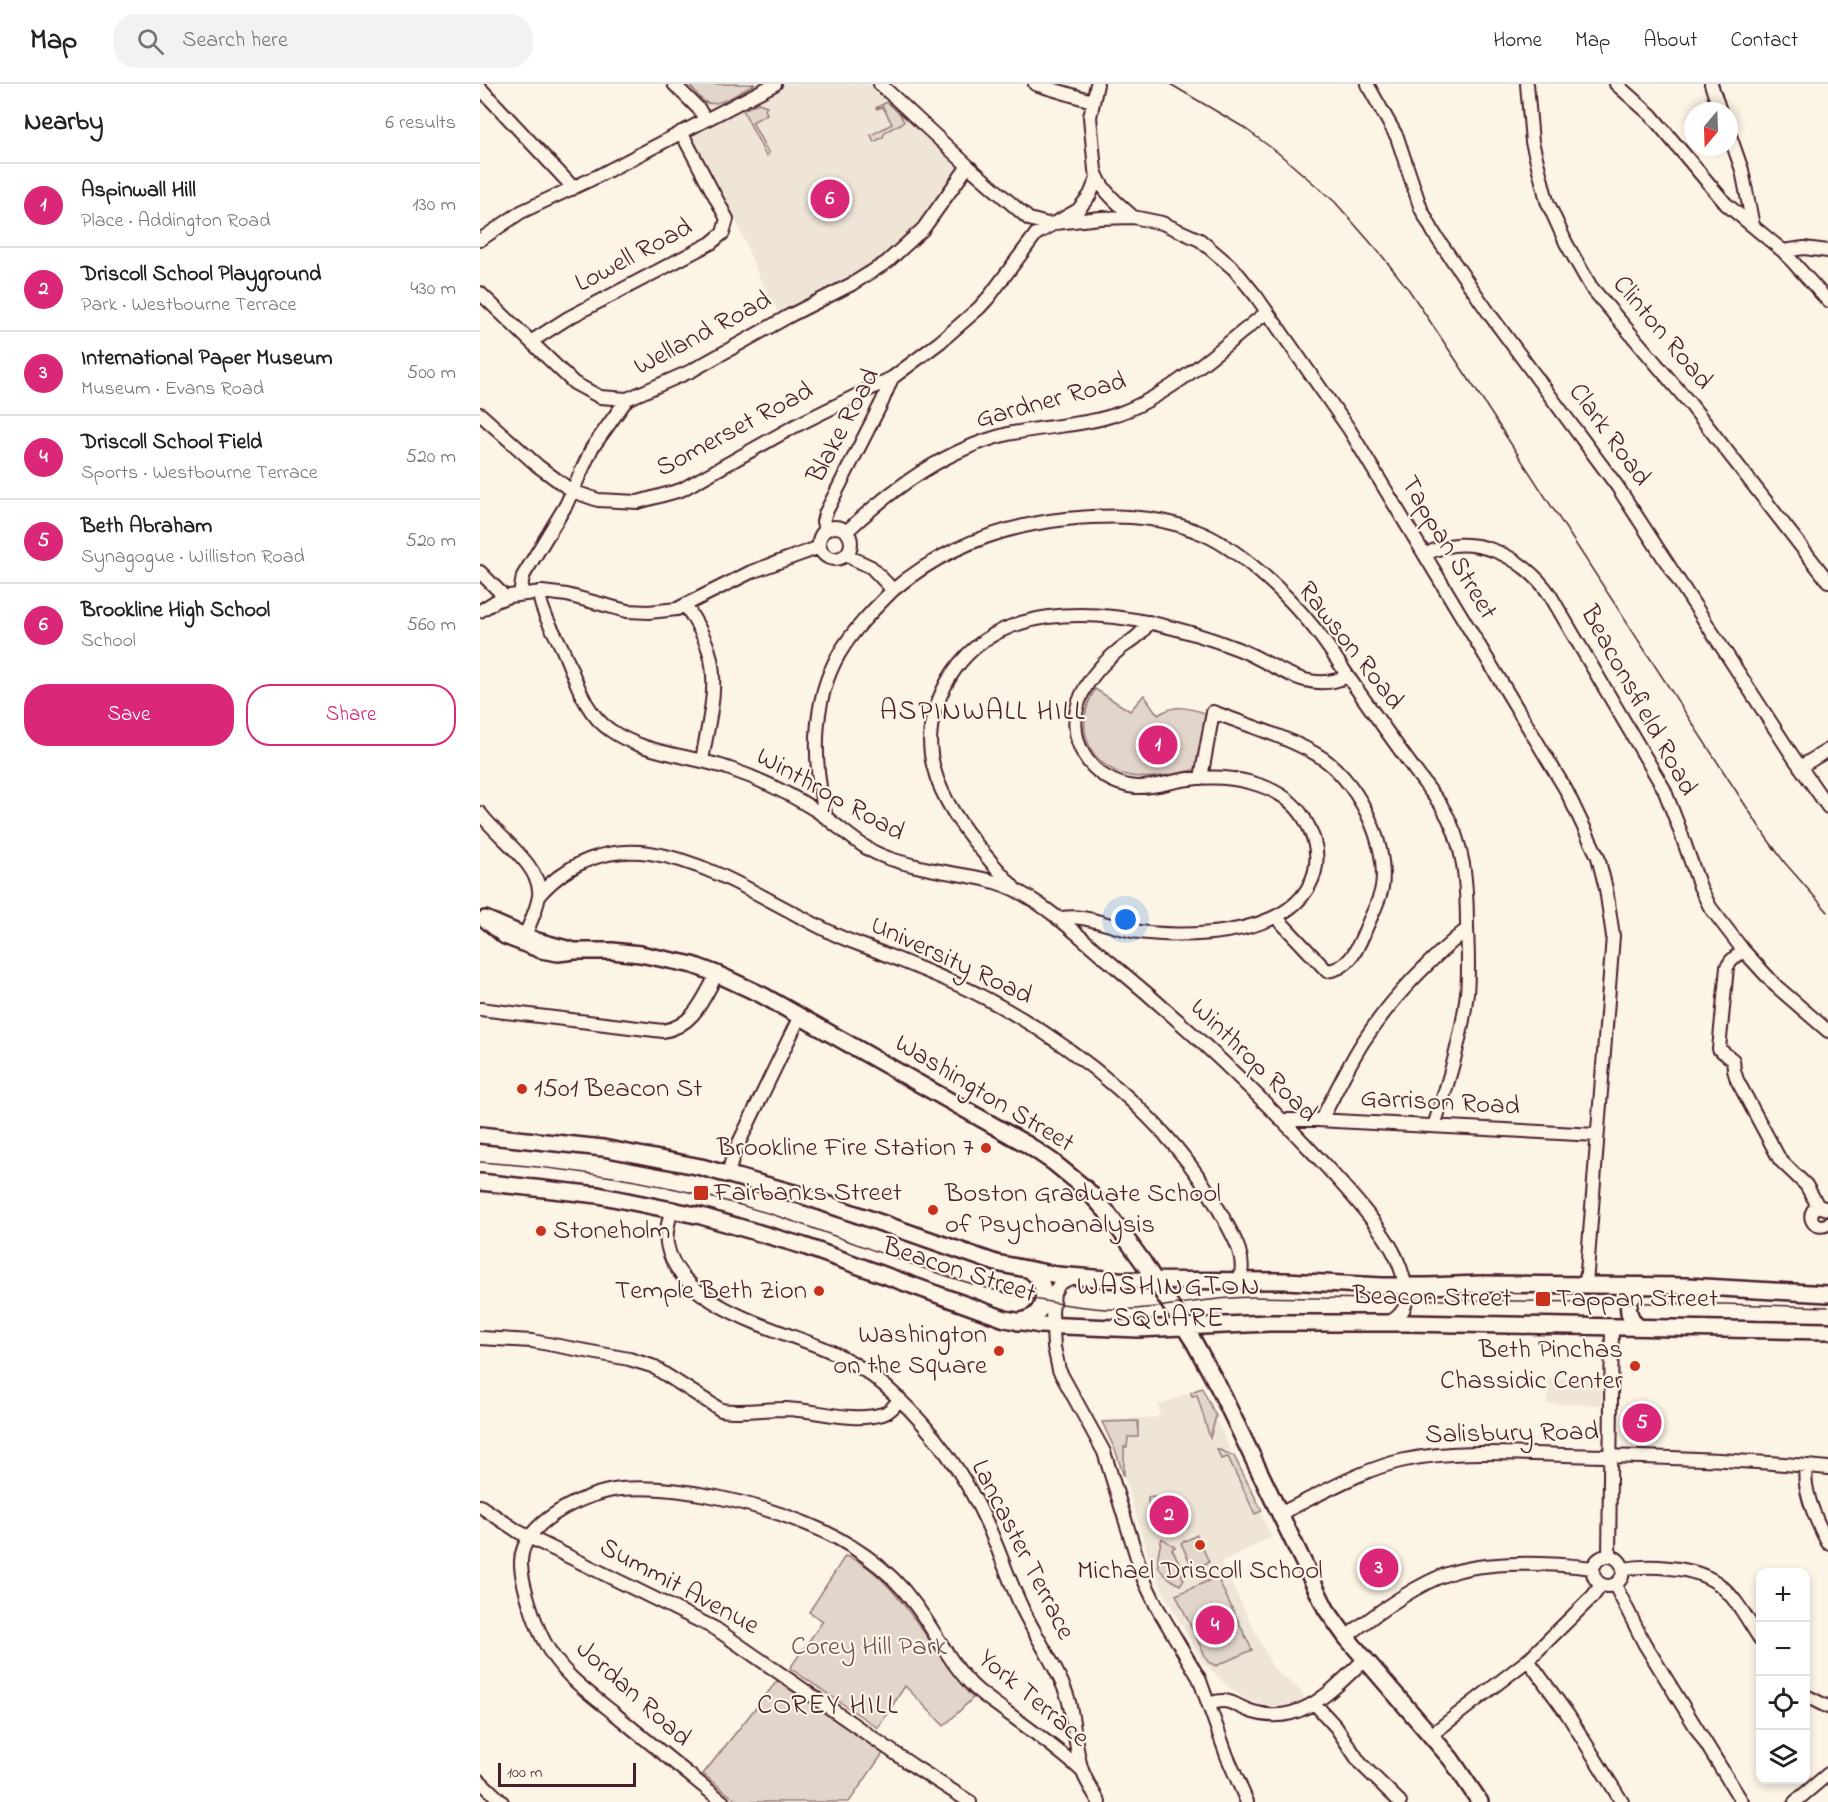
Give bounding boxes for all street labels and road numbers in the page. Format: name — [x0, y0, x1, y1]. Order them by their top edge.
street label: Lowell Road — [568, 209, 700, 303]
street label: Clinton Road — [1602, 267, 1722, 399]
street label: Welland Road — [627, 281, 779, 387]
street label: Blake Road — [797, 362, 891, 491]
street label: Gardner Road — [971, 362, 1131, 440]
street label: Somerset Road — [649, 372, 821, 488]
street label: Clark Road — [1558, 375, 1660, 495]
street label: Tappan Street — [1390, 468, 1506, 628]
street label: Rawson Road — [1287, 573, 1413, 719]
street label: Beaconsfield Road — [1569, 598, 1707, 803]
street label: Winthrop Road — [748, 738, 912, 852]
street label: University Road — [863, 906, 1039, 1016]
street label: Winthrop Road — [1180, 990, 1326, 1132]
street label: Washington Street — [887, 1025, 1081, 1163]
street label: Garrison Road — [1359, 1079, 1521, 1127]
street label: Beacon Street — [876, 1228, 1041, 1314]
street label: Beacon Street — [1351, 1277, 1512, 1319]
street label: Salisbury Road — [1425, 1413, 1599, 1455]
street label: Lancaster Terrace — [960, 1453, 1085, 1648]
street label: Summit Avenue — [592, 1528, 767, 1646]
street label: Jordan Road — [566, 1631, 700, 1757]
street label: York Terrace — [969, 1640, 1098, 1758]

